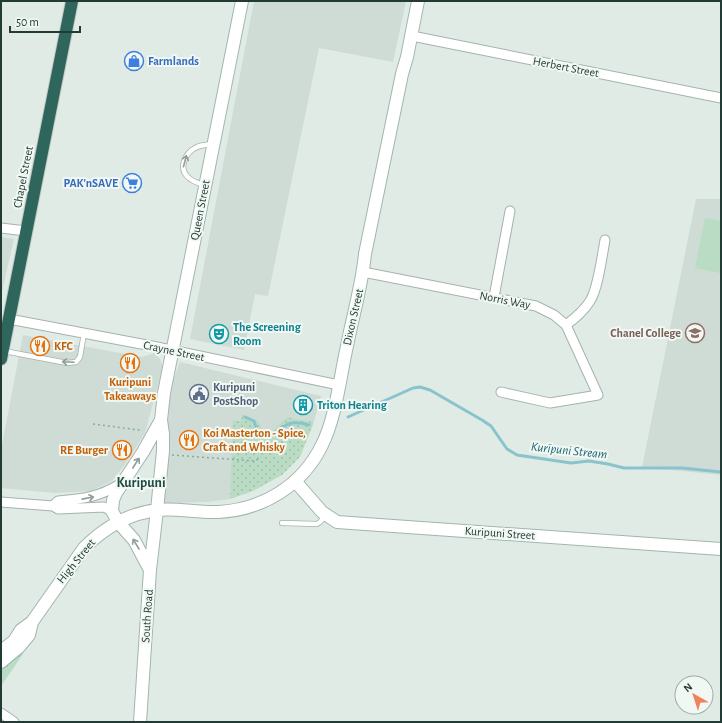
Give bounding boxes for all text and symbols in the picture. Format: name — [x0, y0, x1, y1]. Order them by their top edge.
scale bar — [10, 8, 80, 34]
text: 50 m — [16, 16, 39, 28]
shop icon: Farmlands — [123, 50, 145, 72]
place label: Farmlands — [148, 55, 199, 67]
street label: Herbert Street — [532, 55, 600, 79]
street label: Chapel Street — [11, 145, 35, 209]
one-way arrow — [182, 155, 189, 168]
supermarket icon: PAK'nSAVE — [121, 172, 143, 194]
place label: PAK'nSAVE — [63, 177, 118, 189]
street label: Queen Street — [188, 179, 213, 241]
street label: Dixon Street — [341, 287, 365, 347]
street label: Norris Way — [478, 289, 531, 312]
place label: The Screening Room — [233, 321, 302, 347]
school or university icon: Chanel College — [684, 322, 706, 344]
theatre icon: The Screening Room — [208, 323, 230, 345]
place label: Chanel College — [610, 327, 681, 339]
restaurant icon: KFC — [29, 335, 51, 357]
street label: Crayne Street — [142, 339, 206, 364]
place label: KFC — [54, 340, 73, 352]
restaurant icon: Kuripuni Takeaways — [119, 352, 141, 374]
one-way arrow — [62, 358, 75, 366]
place label: Kuripuni Takeaways — [104, 376, 156, 403]
place label: Kuripuni PostShop — [213, 381, 258, 407]
public building icon: Kuripuni PostShop — [188, 383, 210, 405]
building icon: Triton Hearing — [292, 394, 314, 416]
place label: Triton Hearing — [317, 399, 388, 411]
place label: Koi Masterton - Spice, Craft and Whisky — [203, 427, 306, 454]
restaurant icon: Koi Masterton - Spice, Craft and Whisky — [178, 429, 200, 451]
restaurant icon: RE Burger — [111, 439, 133, 461]
water label: Kurīpuni Stream — [530, 441, 608, 461]
place label: RE Burger — [60, 444, 109, 456]
one-way arrow — [132, 458, 140, 469]
district label: Kuripuni — [116, 476, 166, 490]
one-way arrow — [82, 493, 95, 501]
street label: Kuripuni Street — [464, 525, 536, 541]
street label: High Street — [55, 536, 98, 586]
one-way arrow — [132, 539, 140, 550]
street label: South Road — [139, 589, 155, 643]
north arrow — [674, 675, 714, 715]
text: N — [682, 681, 694, 694]

